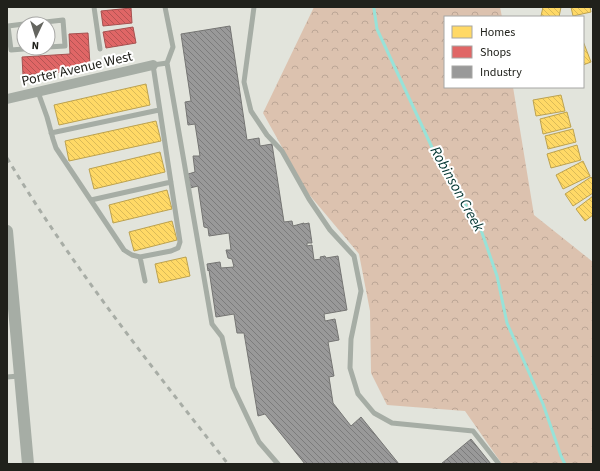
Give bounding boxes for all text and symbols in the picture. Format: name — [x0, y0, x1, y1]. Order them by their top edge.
north arrow — [16, 16, 56, 56]
legend — [444, 16, 584, 88]
text: Homes — [480, 24, 515, 41]
text: N — [31, 38, 40, 53]
text: Shops — [480, 44, 511, 61]
street label: Porter Avenue West — [20, 46, 135, 91]
text: Industry — [480, 64, 522, 81]
water label: Robinson Creek — [425, 142, 490, 236]

